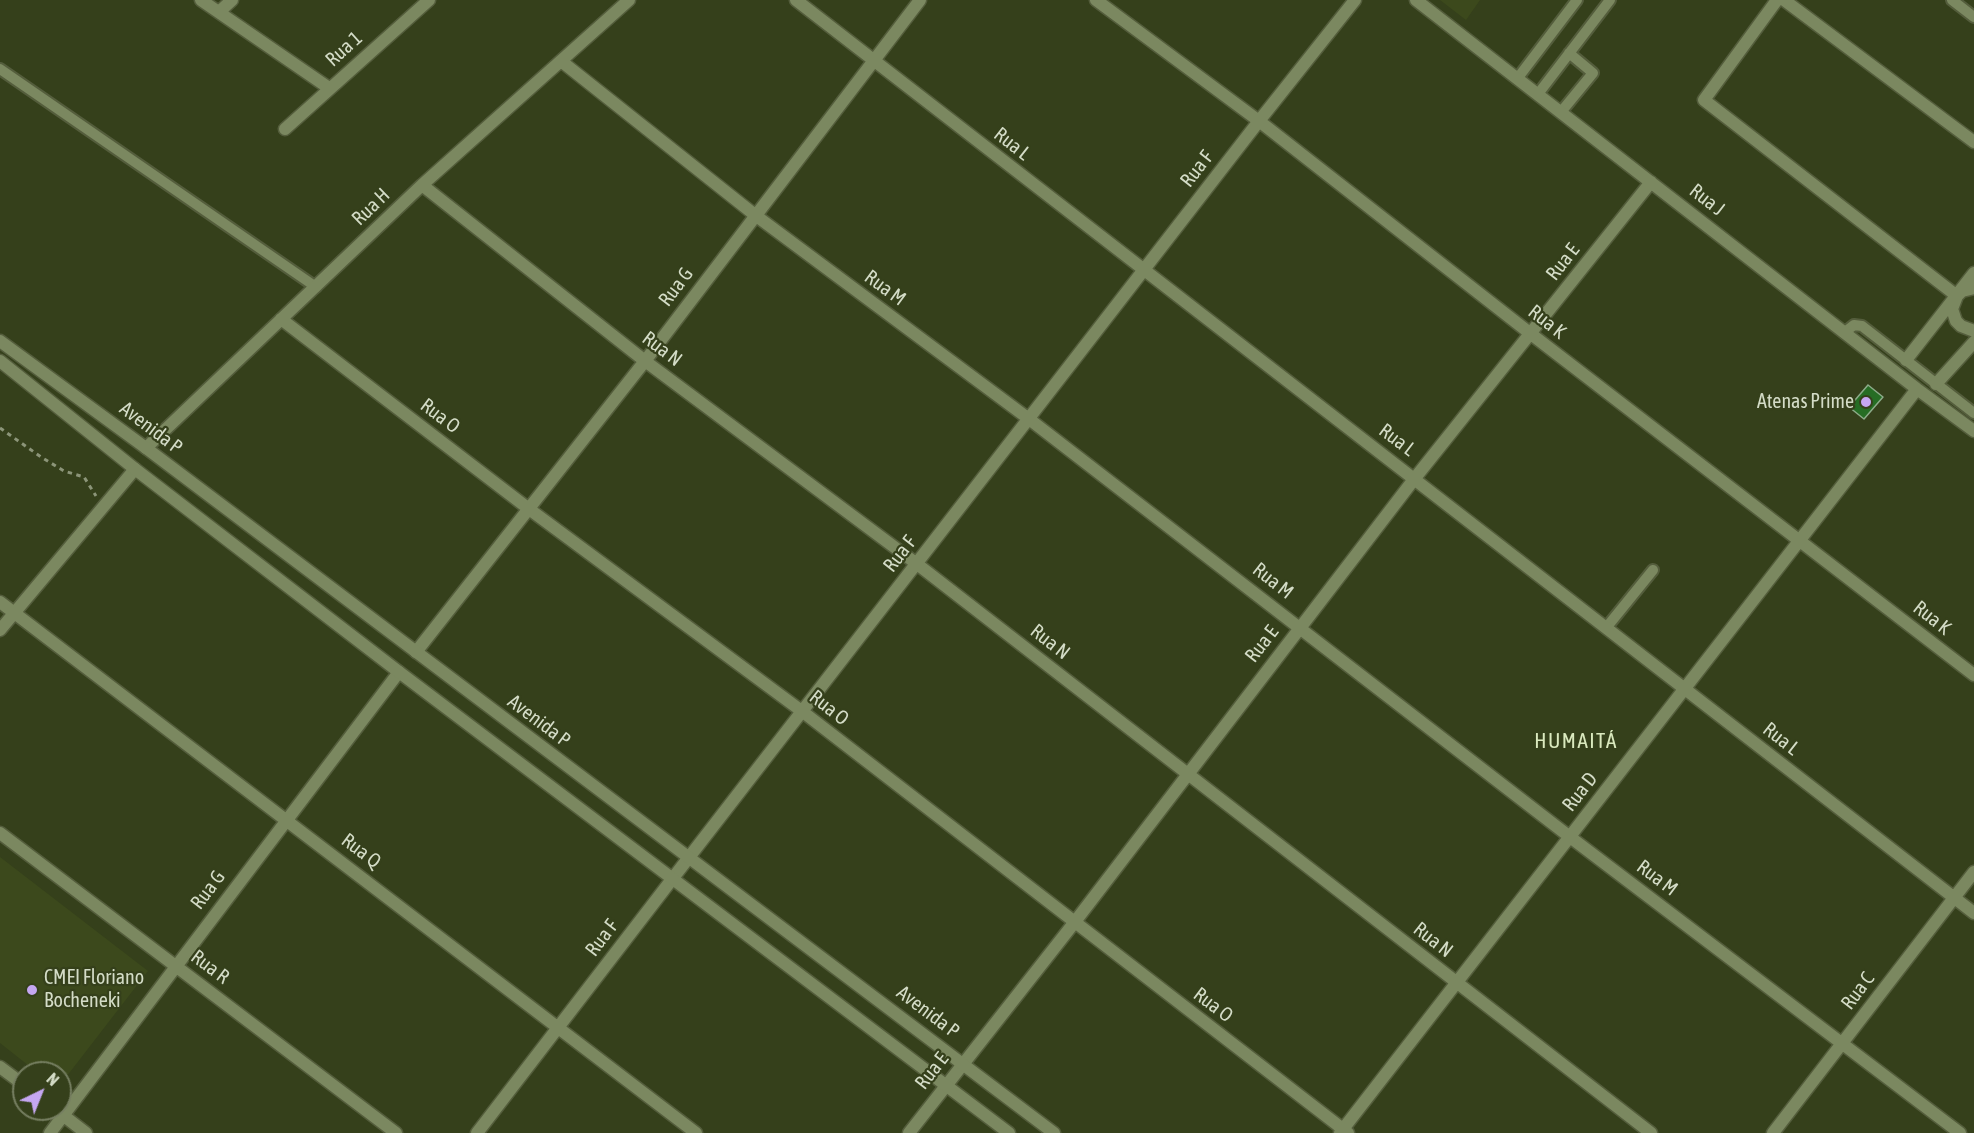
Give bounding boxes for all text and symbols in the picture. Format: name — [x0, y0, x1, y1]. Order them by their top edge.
street label: Rua 1 — [321, 26, 367, 72]
street label: Rua L — [989, 122, 1035, 166]
street label: Rua F — [1175, 146, 1219, 192]
street label: Rua J — [1685, 179, 1729, 221]
street label: Rua H — [347, 183, 395, 231]
street label: Rua E — [1541, 239, 1585, 285]
street label: Rua G — [654, 263, 698, 311]
street label: Rua M — [860, 265, 910, 311]
street label: Rua K — [1523, 300, 1571, 344]
street label: Rua N — [637, 326, 687, 372]
place label: Atenas Prime — [1757, 390, 1854, 414]
street label: Rua O — [415, 393, 465, 439]
marker: Atenas Prime — [1859, 395, 1873, 409]
street label: Avenida P — [115, 397, 187, 459]
street label: Rua L — [1374, 419, 1420, 461]
street label: Rua F — [878, 531, 922, 577]
street label: Rua M — [1248, 558, 1298, 604]
street label: Rua K — [1908, 596, 1956, 640]
street label: Rua N — [1025, 619, 1075, 665]
street label: Rua E — [1240, 621, 1284, 667]
street label: Rua O — [805, 685, 853, 731]
street label: Avenida P — [503, 690, 575, 752]
street label: Rua L — [1758, 717, 1804, 761]
district label: HUMAITÁ — [1534, 728, 1618, 754]
street label: Rua D — [1557, 768, 1603, 816]
street label: Rua Q — [336, 828, 386, 874]
street label: Rua M — [1632, 855, 1682, 901]
street label: Rua G — [186, 866, 230, 914]
street label: Rua F — [580, 915, 624, 961]
street label: Rua N — [1408, 917, 1458, 963]
street label: Rua R — [186, 945, 234, 989]
place label: CMEI Floriano Bocheneki — [44, 966, 144, 1013]
street label: Rua C — [1836, 968, 1880, 1014]
street label: Avenida P — [892, 981, 964, 1043]
street label: Rua O — [1188, 982, 1238, 1028]
marker: CMEI Floriano Bocheneki — [25, 983, 39, 997]
street label: Rua E — [910, 1048, 954, 1094]
north arrow — [12, 1061, 72, 1121]
text: N — [43, 1069, 63, 1089]

